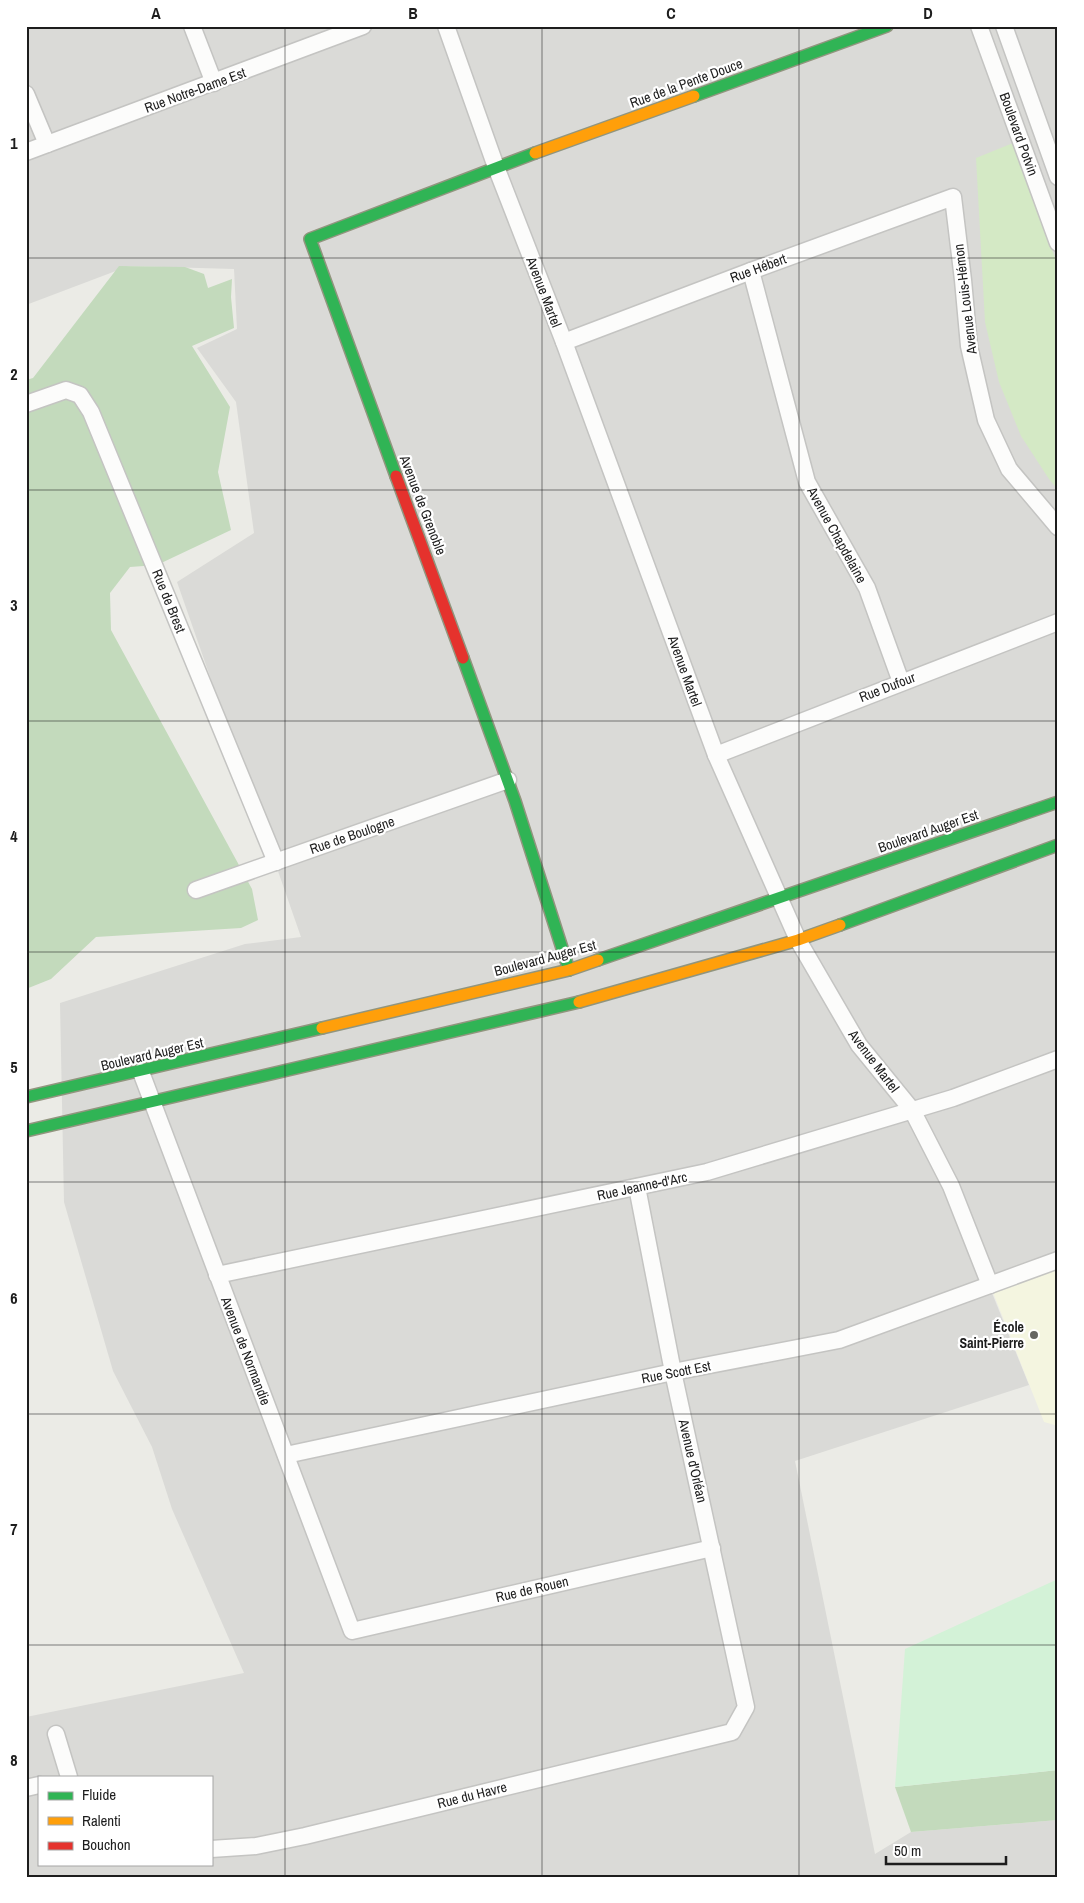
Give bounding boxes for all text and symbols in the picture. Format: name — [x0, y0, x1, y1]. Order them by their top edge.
text: A — [151, 2, 161, 24]
text: B — [408, 2, 418, 24]
text: C — [666, 2, 676, 24]
text: D — [923, 2, 933, 24]
street label: Rue de la Pente Douce — [627, 54, 745, 112]
street label: Rue Notre-Dame Est — [142, 63, 248, 117]
street label: Boulevard Potvin — [996, 90, 1042, 178]
text: 1 — [10, 132, 18, 154]
street label: Avenue Louis-Hémon — [949, 243, 981, 356]
street label: Rue Hébert — [727, 250, 789, 286]
street label: Avenue Martel — [522, 253, 566, 330]
text: 2 — [10, 363, 18, 385]
street label: Avenue de Grenoble — [395, 452, 450, 557]
street label: Avenue Chapdelaine — [803, 483, 871, 586]
street label: Rue de Brest — [148, 567, 190, 635]
text: 3 — [10, 594, 18, 616]
street label: Avenue Martel — [664, 632, 706, 709]
street label: Rue Dufour — [856, 668, 918, 706]
street label: Boulevard Auger Est — [876, 805, 980, 857]
street label: Rue de Boulogne — [307, 812, 397, 858]
text: 4 — [10, 825, 18, 847]
street label: Boulevard Auger Est — [492, 936, 598, 980]
street label: Avenue Martel — [844, 1025, 903, 1096]
street label: Boulevard Auger Est — [99, 1033, 205, 1075]
text: 5 — [10, 1056, 18, 1078]
street label: Rue Jeanne-d'Arc — [595, 1168, 689, 1204]
text: 6 — [10, 1287, 18, 1309]
street label: Avenue de Normandie — [217, 1293, 275, 1408]
place label: École Saint-Pierre — [960, 1318, 1024, 1352]
marker: École Saint-Pierre — [1028, 1329, 1040, 1341]
street label: Rue Scott Est — [640, 1356, 712, 1388]
street label: Avenue d'Orléan — [674, 1417, 711, 1504]
text: 7 — [10, 1518, 18, 1540]
street label: Rue de Rouen — [494, 1572, 570, 1606]
text: 8 — [10, 1749, 18, 1771]
legend — [38, 1776, 212, 1866]
street label: Rue du Havre — [435, 1778, 509, 1812]
text: Fluide — [82, 1784, 116, 1805]
text: Ralenti — [82, 1810, 121, 1831]
scale bar — [886, 1833, 1006, 1865]
text: Bouchon — [82, 1834, 131, 1855]
text: 50 m — [894, 1840, 921, 1861]

